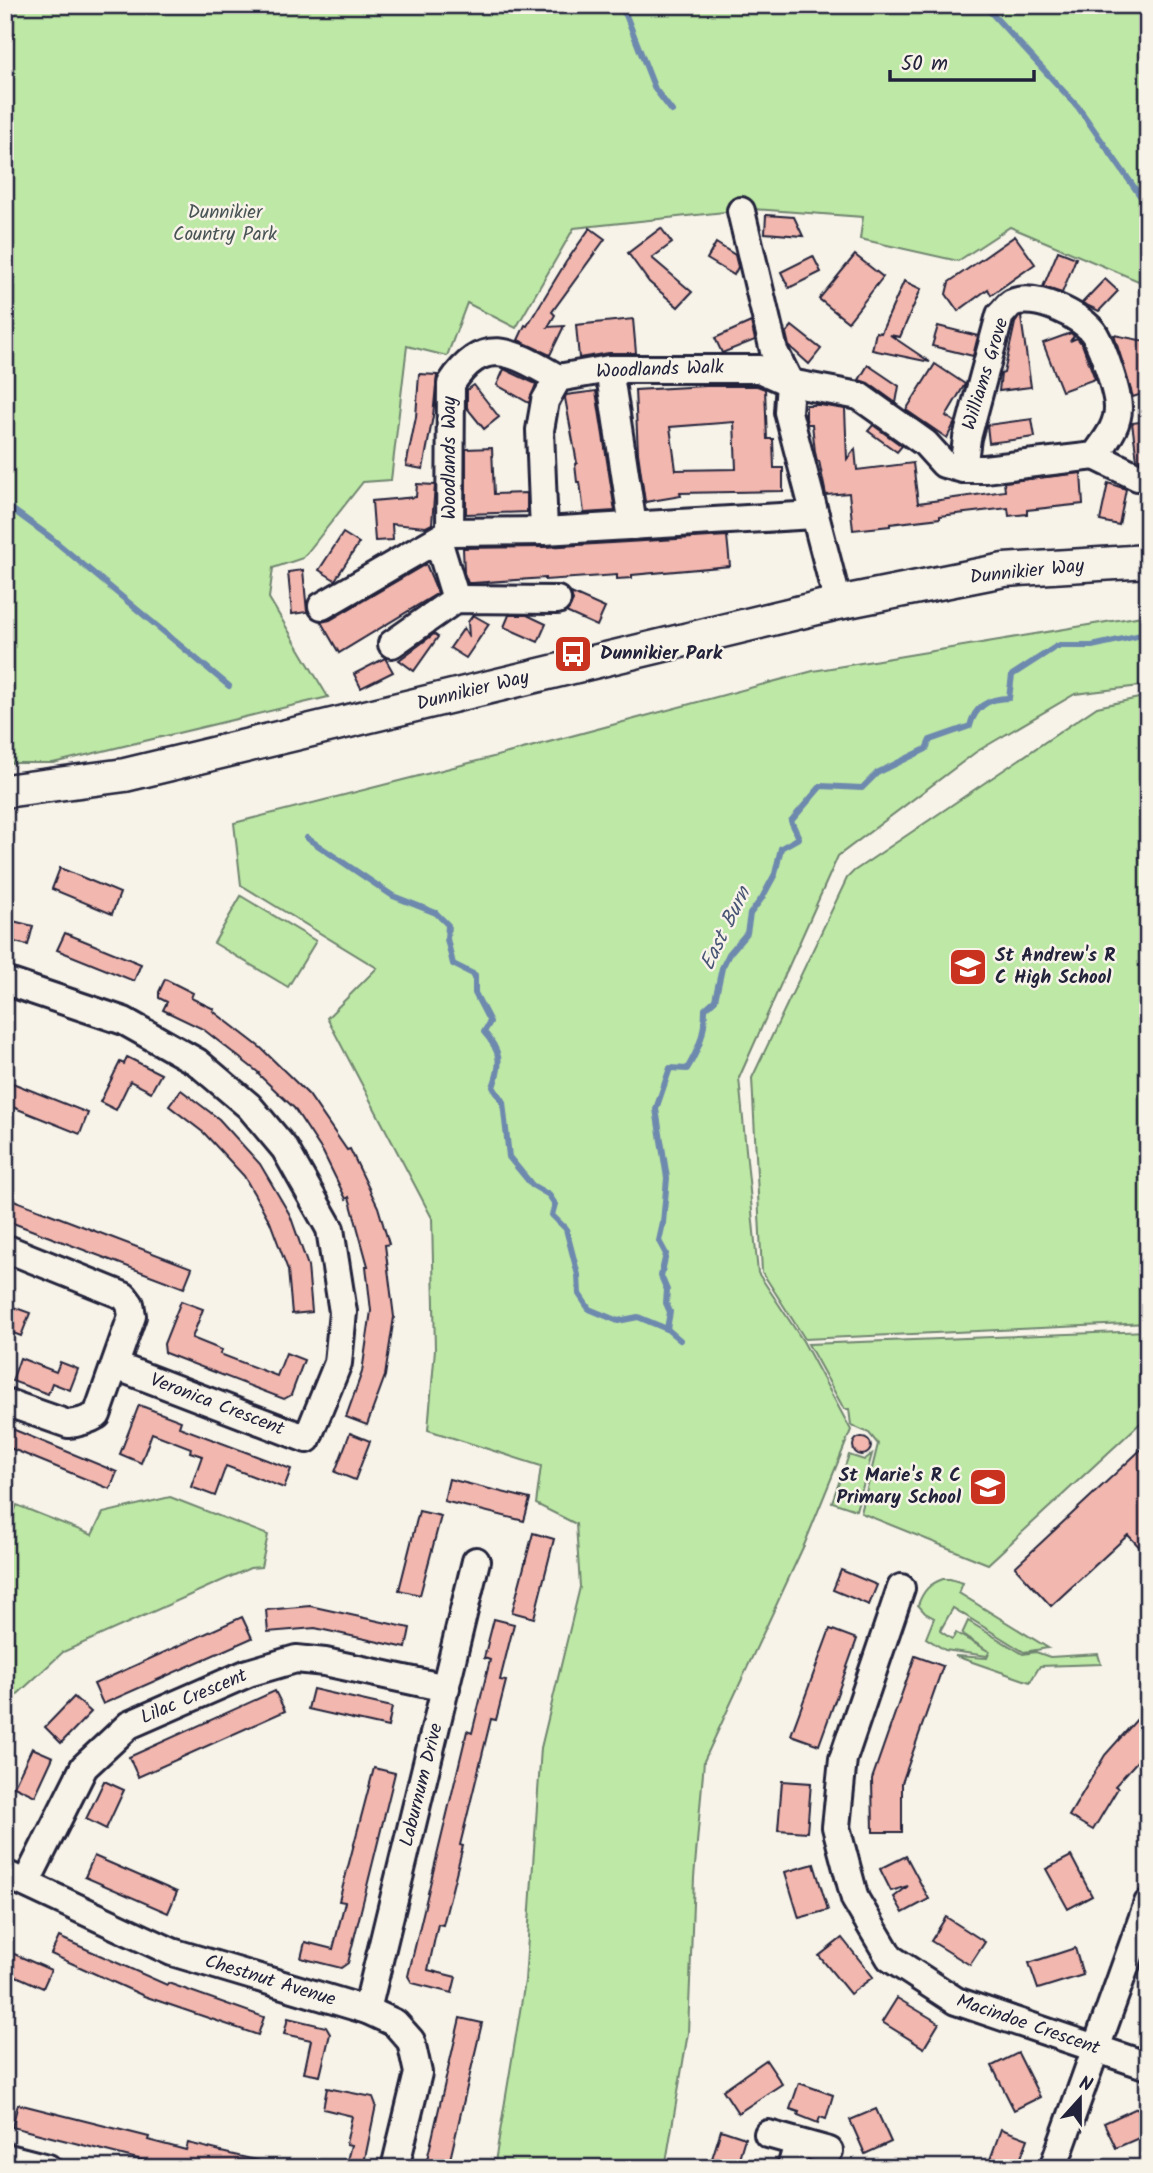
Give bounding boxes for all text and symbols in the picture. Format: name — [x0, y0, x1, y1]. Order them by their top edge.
scale bar — [890, 38, 1034, 82]
text: 50 m — [901, 48, 948, 81]
park label: Dunnikier Country Park — [173, 198, 277, 250]
street label: Williams Grove — [955, 314, 1017, 434]
street label: Woodlands Walk — [596, 353, 724, 387]
street label: Woodlands Way — [435, 395, 465, 520]
street label: Dunnikier Way — [968, 551, 1087, 593]
bus stop icon: Dunnikier Park — [552, 633, 594, 675]
place label: Dunnikier Park — [600, 639, 723, 669]
street label: Dunnikier Way — [414, 662, 533, 719]
water label: East Burn — [692, 880, 761, 976]
place label: St Andrew's R C High School — [995, 941, 1116, 993]
school or university icon: St Andrew's R C High School — [947, 946, 989, 988]
street label: Veronica Crescent — [145, 1366, 289, 1445]
place label: St Marie's R C Primary School — [837, 1461, 962, 1513]
school or university icon: St Marie's R C Primary School — [967, 1466, 1009, 1508]
street label: Lilac Crescent — [136, 1661, 253, 1733]
street label: Laburnum Drive — [392, 1720, 452, 1850]
street label: Chestnut Avenue — [201, 1947, 340, 2015]
street label: Macindoe Crescent — [952, 1986, 1104, 2064]
north arrow — [1044, 2064, 1114, 2134]
text: N — [1074, 2069, 1096, 2101]

